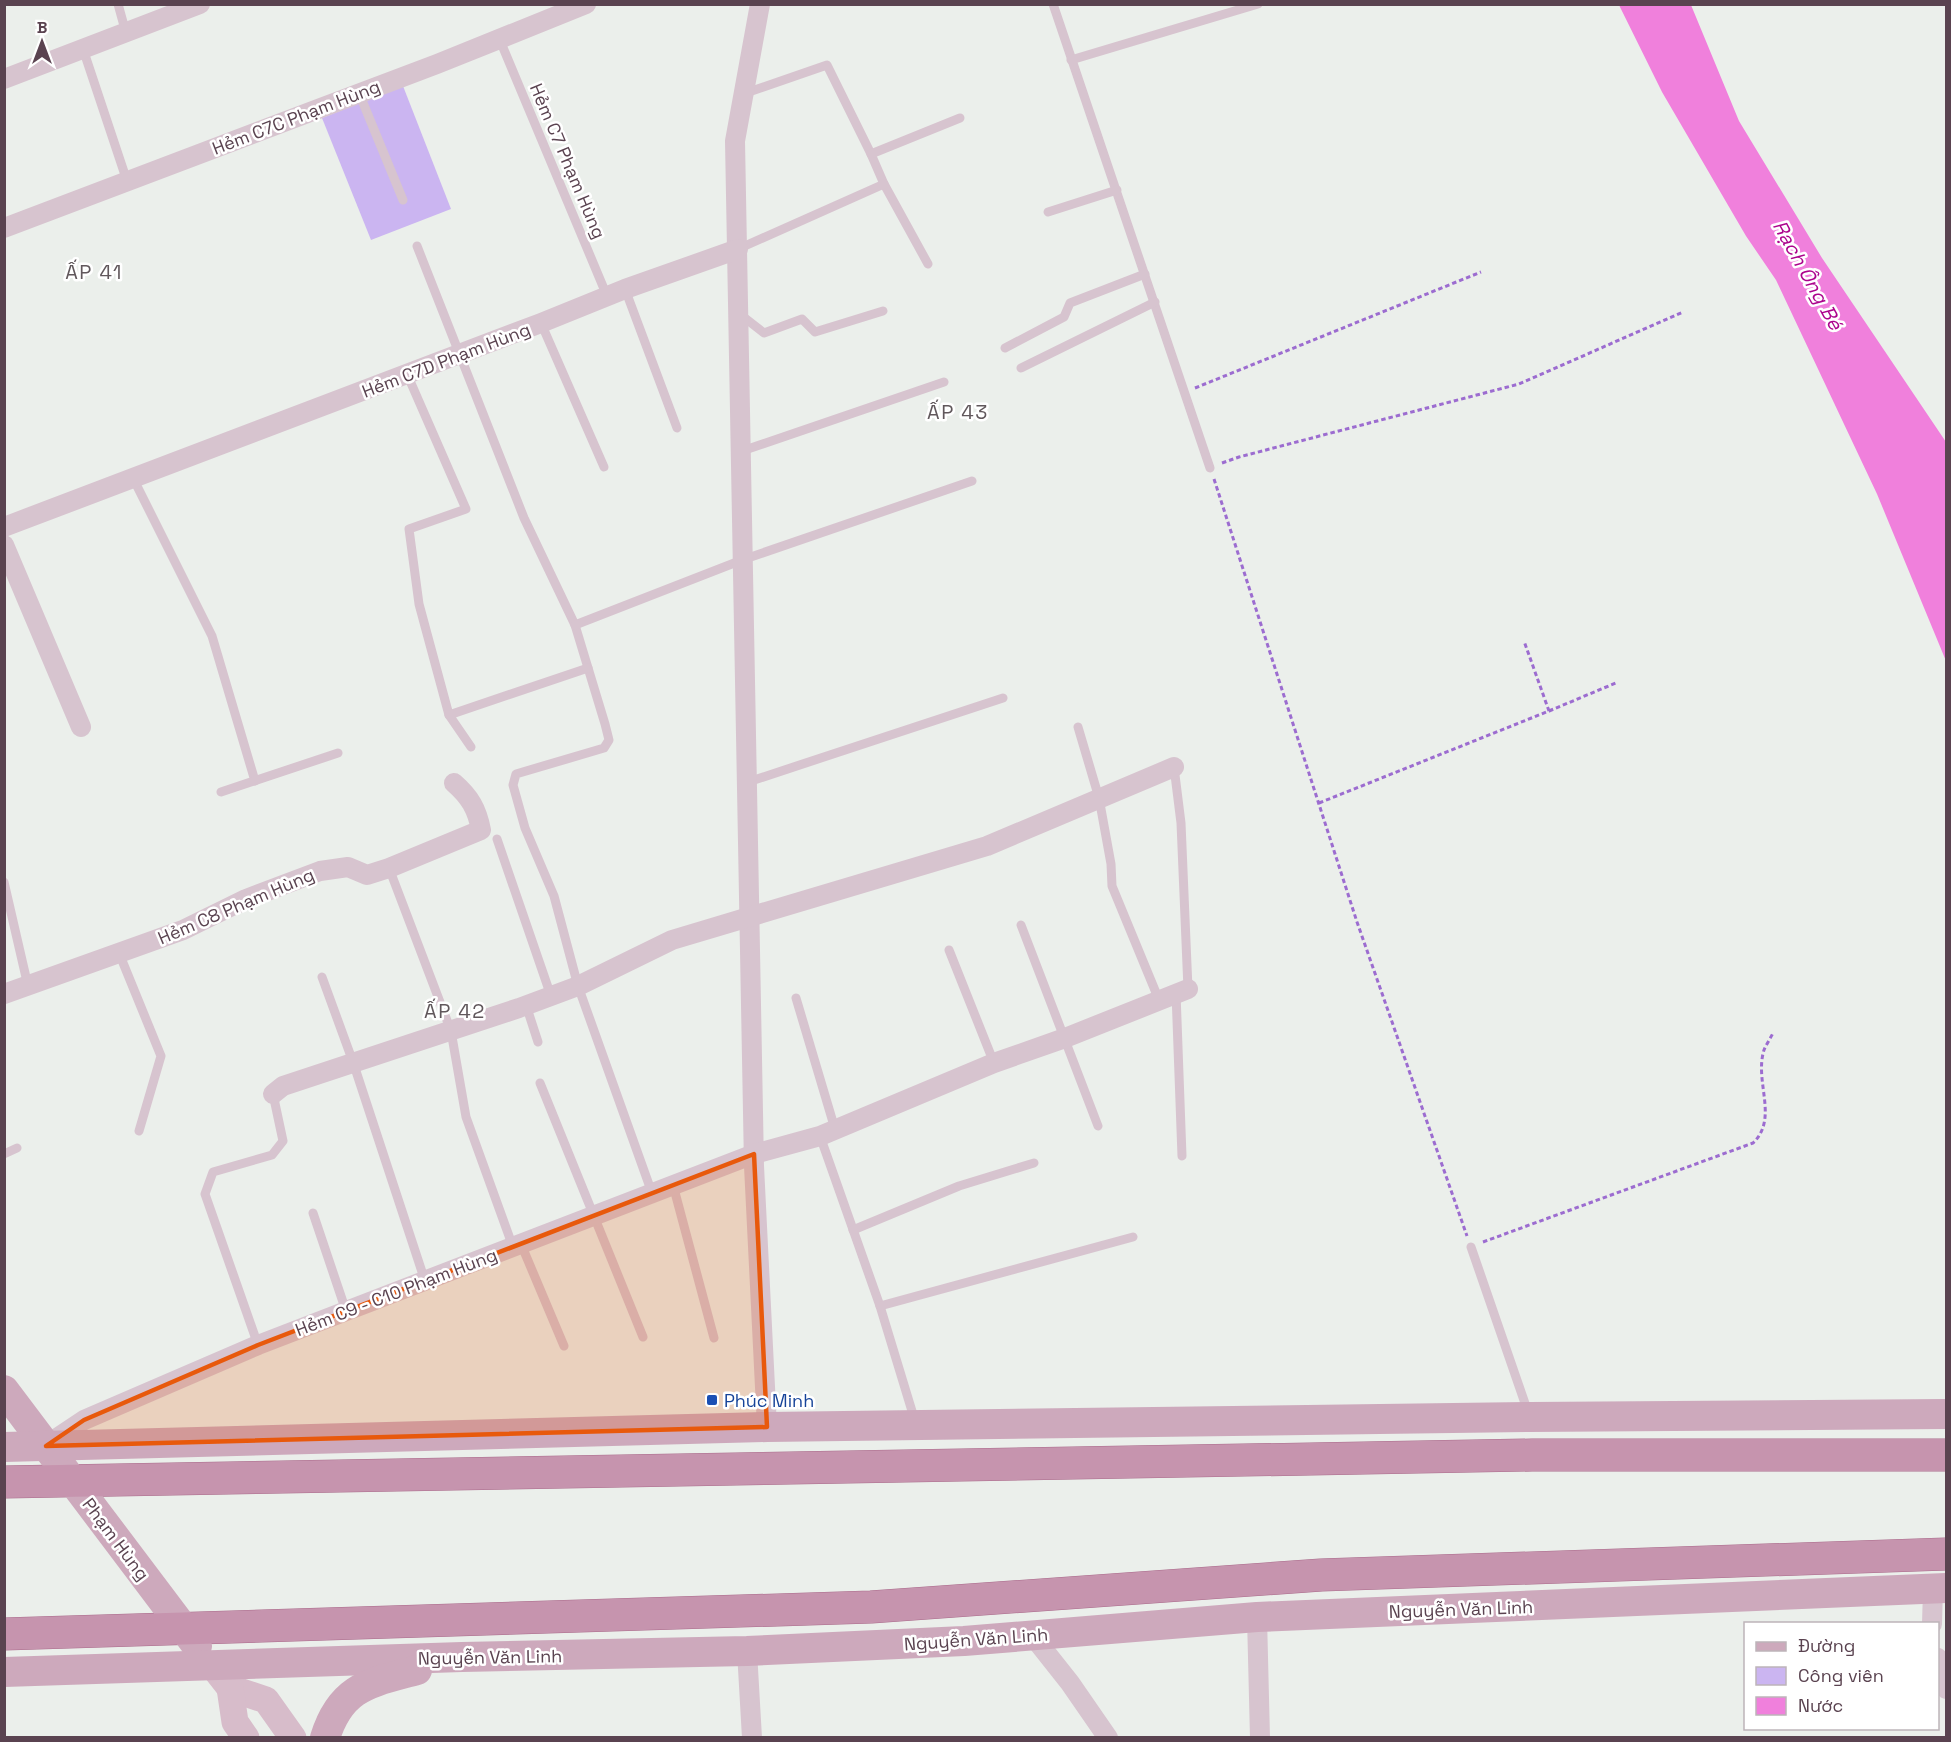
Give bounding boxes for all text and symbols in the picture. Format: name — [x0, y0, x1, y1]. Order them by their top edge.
north arrow — [12, 12, 72, 72]
text: B — [37, 17, 47, 38]
street label: Hẻm C7C Phạm Hùng — [209, 74, 383, 160]
street label: Hẻm C7 Phạm Hùng — [525, 80, 611, 242]
water label: Rạch Ông Bé — [1767, 215, 1849, 336]
district label: ẤP 41 — [65, 259, 123, 285]
street label: Hẻm C7D Phạm Hùng — [359, 317, 533, 403]
district label: ẤP 43 — [927, 399, 989, 425]
street label: Hẻm C8 Phạm Hùng — [154, 863, 318, 949]
district label: ẤP 42 — [424, 998, 486, 1024]
street label: Hẻm C9 - C10 Phạm Hùng — [292, 1243, 500, 1341]
place label: Phúc Minh — [724, 1389, 814, 1412]
marker: Phúc Minh — [705, 1393, 719, 1407]
street label: Phạm Hùng — [77, 1493, 155, 1585]
street label: Nguyễn Văn Linh — [1388, 1595, 1534, 1623]
street label: Nguyễn Văn Linh — [903, 1622, 1049, 1656]
legend — [1744, 1622, 1939, 1730]
text: Đường — [1798, 1634, 1855, 1657]
street label: Nguyễn Văn Linh — [418, 1644, 562, 1670]
text: Công viên — [1798, 1664, 1884, 1687]
text: Nước — [1798, 1694, 1843, 1717]

